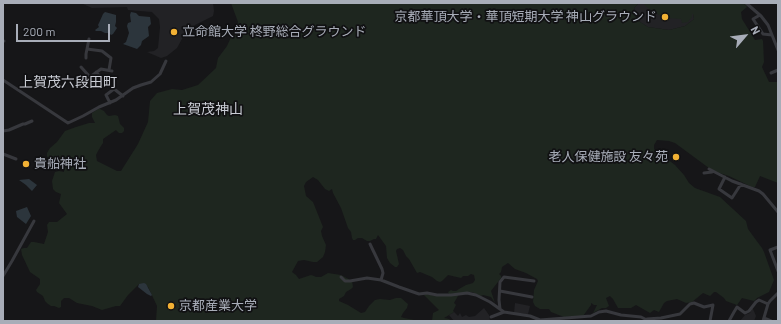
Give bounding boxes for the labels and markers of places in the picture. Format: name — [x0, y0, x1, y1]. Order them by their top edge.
place label: 京都華頂大学・華頂短期大学 神山グラウンド — [394, 9, 657, 25]
marker: 京都華頂大学・華頂短期大学 神山グラウンド — [660, 12, 670, 22]
place label: 立命館大学 柊野総合グラウンド — [182, 24, 367, 40]
marker: 立命館大学 柊野総合グラウンド — [169, 27, 179, 37]
place label: 老人保健施設 友々苑 — [548, 149, 668, 165]
marker: 老人保健施設 友々苑 — [671, 152, 681, 162]
place label: 貴船神社 — [34, 156, 86, 172]
marker: 貴船神社 — [21, 159, 31, 169]
place label: 京都産業大学 — [179, 298, 257, 314]
marker: 京都産業大学 — [166, 301, 176, 311]

